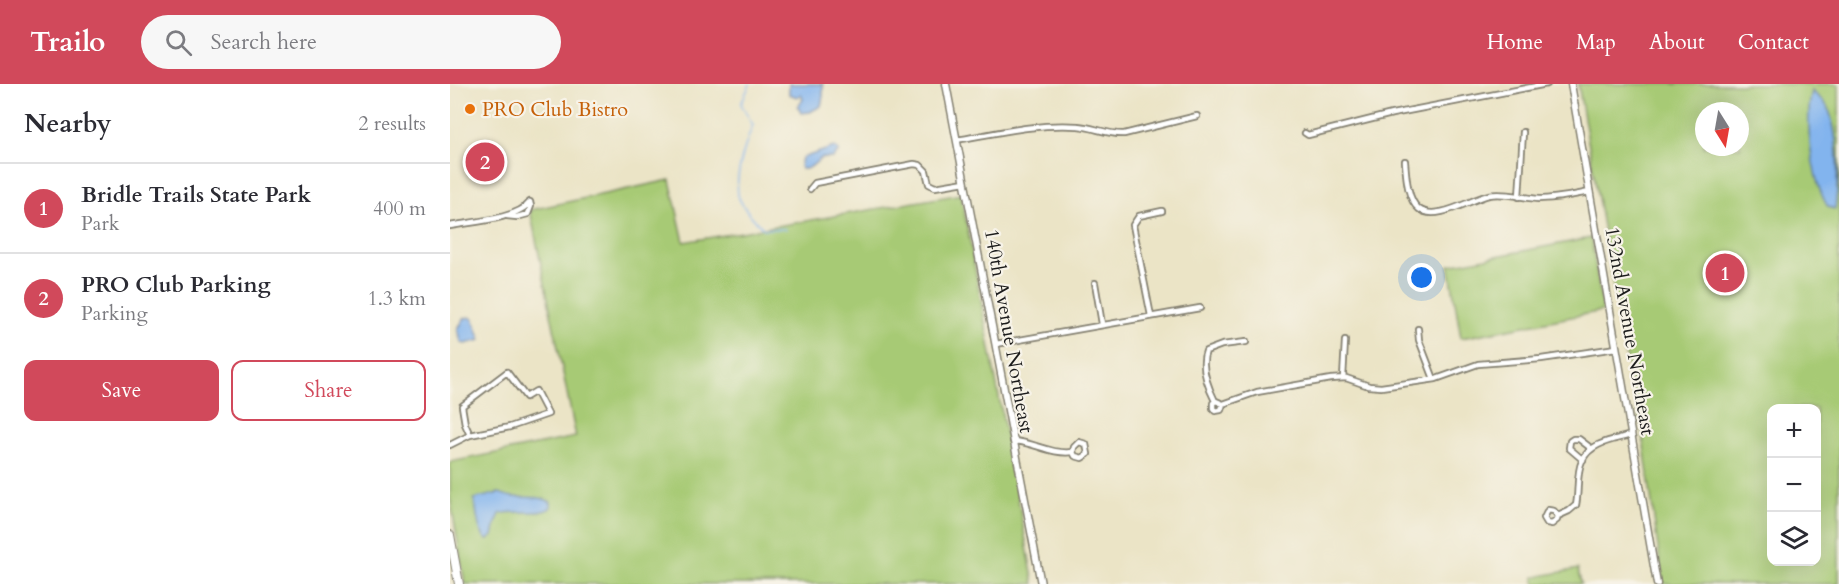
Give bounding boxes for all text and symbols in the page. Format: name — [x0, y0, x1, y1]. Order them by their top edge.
search box — [141, 15, 561, 69]
text: Trailo — [30, 23, 105, 61]
icon: search — [162, 26, 195, 59]
text: Search here — [210, 27, 317, 57]
text: Home — [1487, 28, 1543, 57]
text: Map — [1576, 28, 1616, 57]
text: About — [1649, 28, 1705, 57]
text: Contact — [1738, 28, 1809, 57]
place label: PRO Club Bistro — [482, 96, 628, 123]
marker: PRO Club Bistro — [463, 102, 477, 116]
north arrow — [1695, 102, 1749, 156]
text: Nearby — [24, 106, 112, 141]
text: 2 results — [358, 110, 426, 137]
pin: 2 — [465, 140, 504, 184]
text: Bridle Trails State Park — [81, 180, 311, 210]
text: 1 — [38, 195, 49, 222]
text: 400 m — [373, 195, 426, 222]
text: Park — [81, 210, 119, 237]
street label: 132nd Avenue Northeast — [1598, 224, 1662, 438]
street label: 140th Avenue Northeast — [978, 227, 1040, 436]
pin: 1 — [1706, 250, 1744, 296]
your location — [1407, 263, 1436, 292]
text: PRO Club Parking — [81, 270, 271, 300]
text: 2 — [38, 285, 49, 312]
text: 1.3 km — [367, 285, 426, 312]
text: Parking — [81, 300, 148, 327]
button: Save — [24, 360, 219, 421]
button: Share — [231, 360, 426, 421]
map controls — [1767, 404, 1821, 566]
button: + — [1767, 404, 1821, 458]
button: − — [1767, 458, 1821, 512]
button: layers — [1767, 512, 1821, 566]

